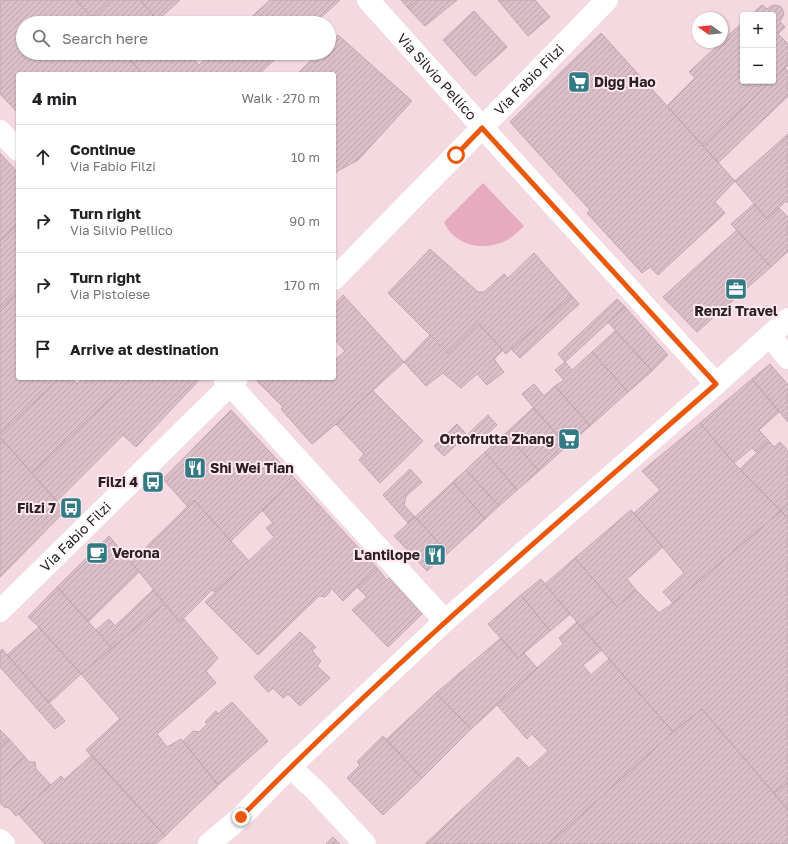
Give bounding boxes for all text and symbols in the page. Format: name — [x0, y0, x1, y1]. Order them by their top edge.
north arrow — [692, 12, 728, 48]
map controls — [740, 12, 776, 84]
button: + — [740, 12, 776, 48]
search box — [16, 16, 336, 60]
icon: search — [30, 27, 52, 49]
text: Search here — [62, 29, 148, 47]
street label: Via Silvio Pellico — [394, 29, 481, 123]
street label: Via Fabio Filzi — [490, 40, 567, 118]
button: − — [740, 48, 776, 84]
supermarket icon: Digg Hao — [566, 69, 592, 95]
place label: Digg Hao — [594, 73, 656, 90]
text: 4 min — [32, 88, 77, 109]
text: Walk · 270 m — [242, 90, 320, 106]
text: Continue — [70, 140, 136, 158]
icon: ahead — [32, 146, 54, 168]
route start — [447, 146, 465, 164]
text: 10 m — [291, 149, 320, 165]
text: Via Fabio Filzi — [70, 158, 156, 174]
text: Turn right — [70, 204, 141, 222]
icon: right — [32, 210, 54, 232]
text: 90 m — [289, 213, 320, 229]
text: Via Silvio Pellico — [70, 222, 173, 238]
text: Turn right — [70, 268, 141, 286]
icon: right — [32, 274, 54, 296]
office icon: Renzi Travel — [723, 276, 749, 302]
text: 170 m — [284, 277, 320, 293]
text: Via Pistoiese — [70, 286, 150, 302]
place label: Renzi Travel — [694, 302, 778, 319]
icon: arrive — [32, 338, 54, 360]
text: Arrive at destination — [70, 340, 219, 358]
supermarket icon: Ortofrutta Zhang — [556, 426, 582, 452]
place label: Ortofrutta Zhang — [439, 430, 554, 447]
restaurant icon: Shi Wei Tian — [182, 455, 208, 481]
place label: Shi Wei Tian — [210, 459, 294, 476]
bus stop icon: Filzi 4 — [140, 469, 166, 495]
place label: Filzi 4 — [98, 473, 138, 490]
bus stop icon: Filzi 7 — [58, 495, 84, 521]
street label: Via Fabio Filzi — [36, 498, 114, 575]
place label: Filzi 7 — [17, 499, 56, 516]
cafe icon: Verona — [84, 540, 110, 566]
restaurant icon: L'antilope — [422, 542, 448, 568]
place label: Verona — [112, 544, 160, 561]
place label: L'antilope — [354, 546, 420, 563]
route end — [232, 808, 250, 826]

